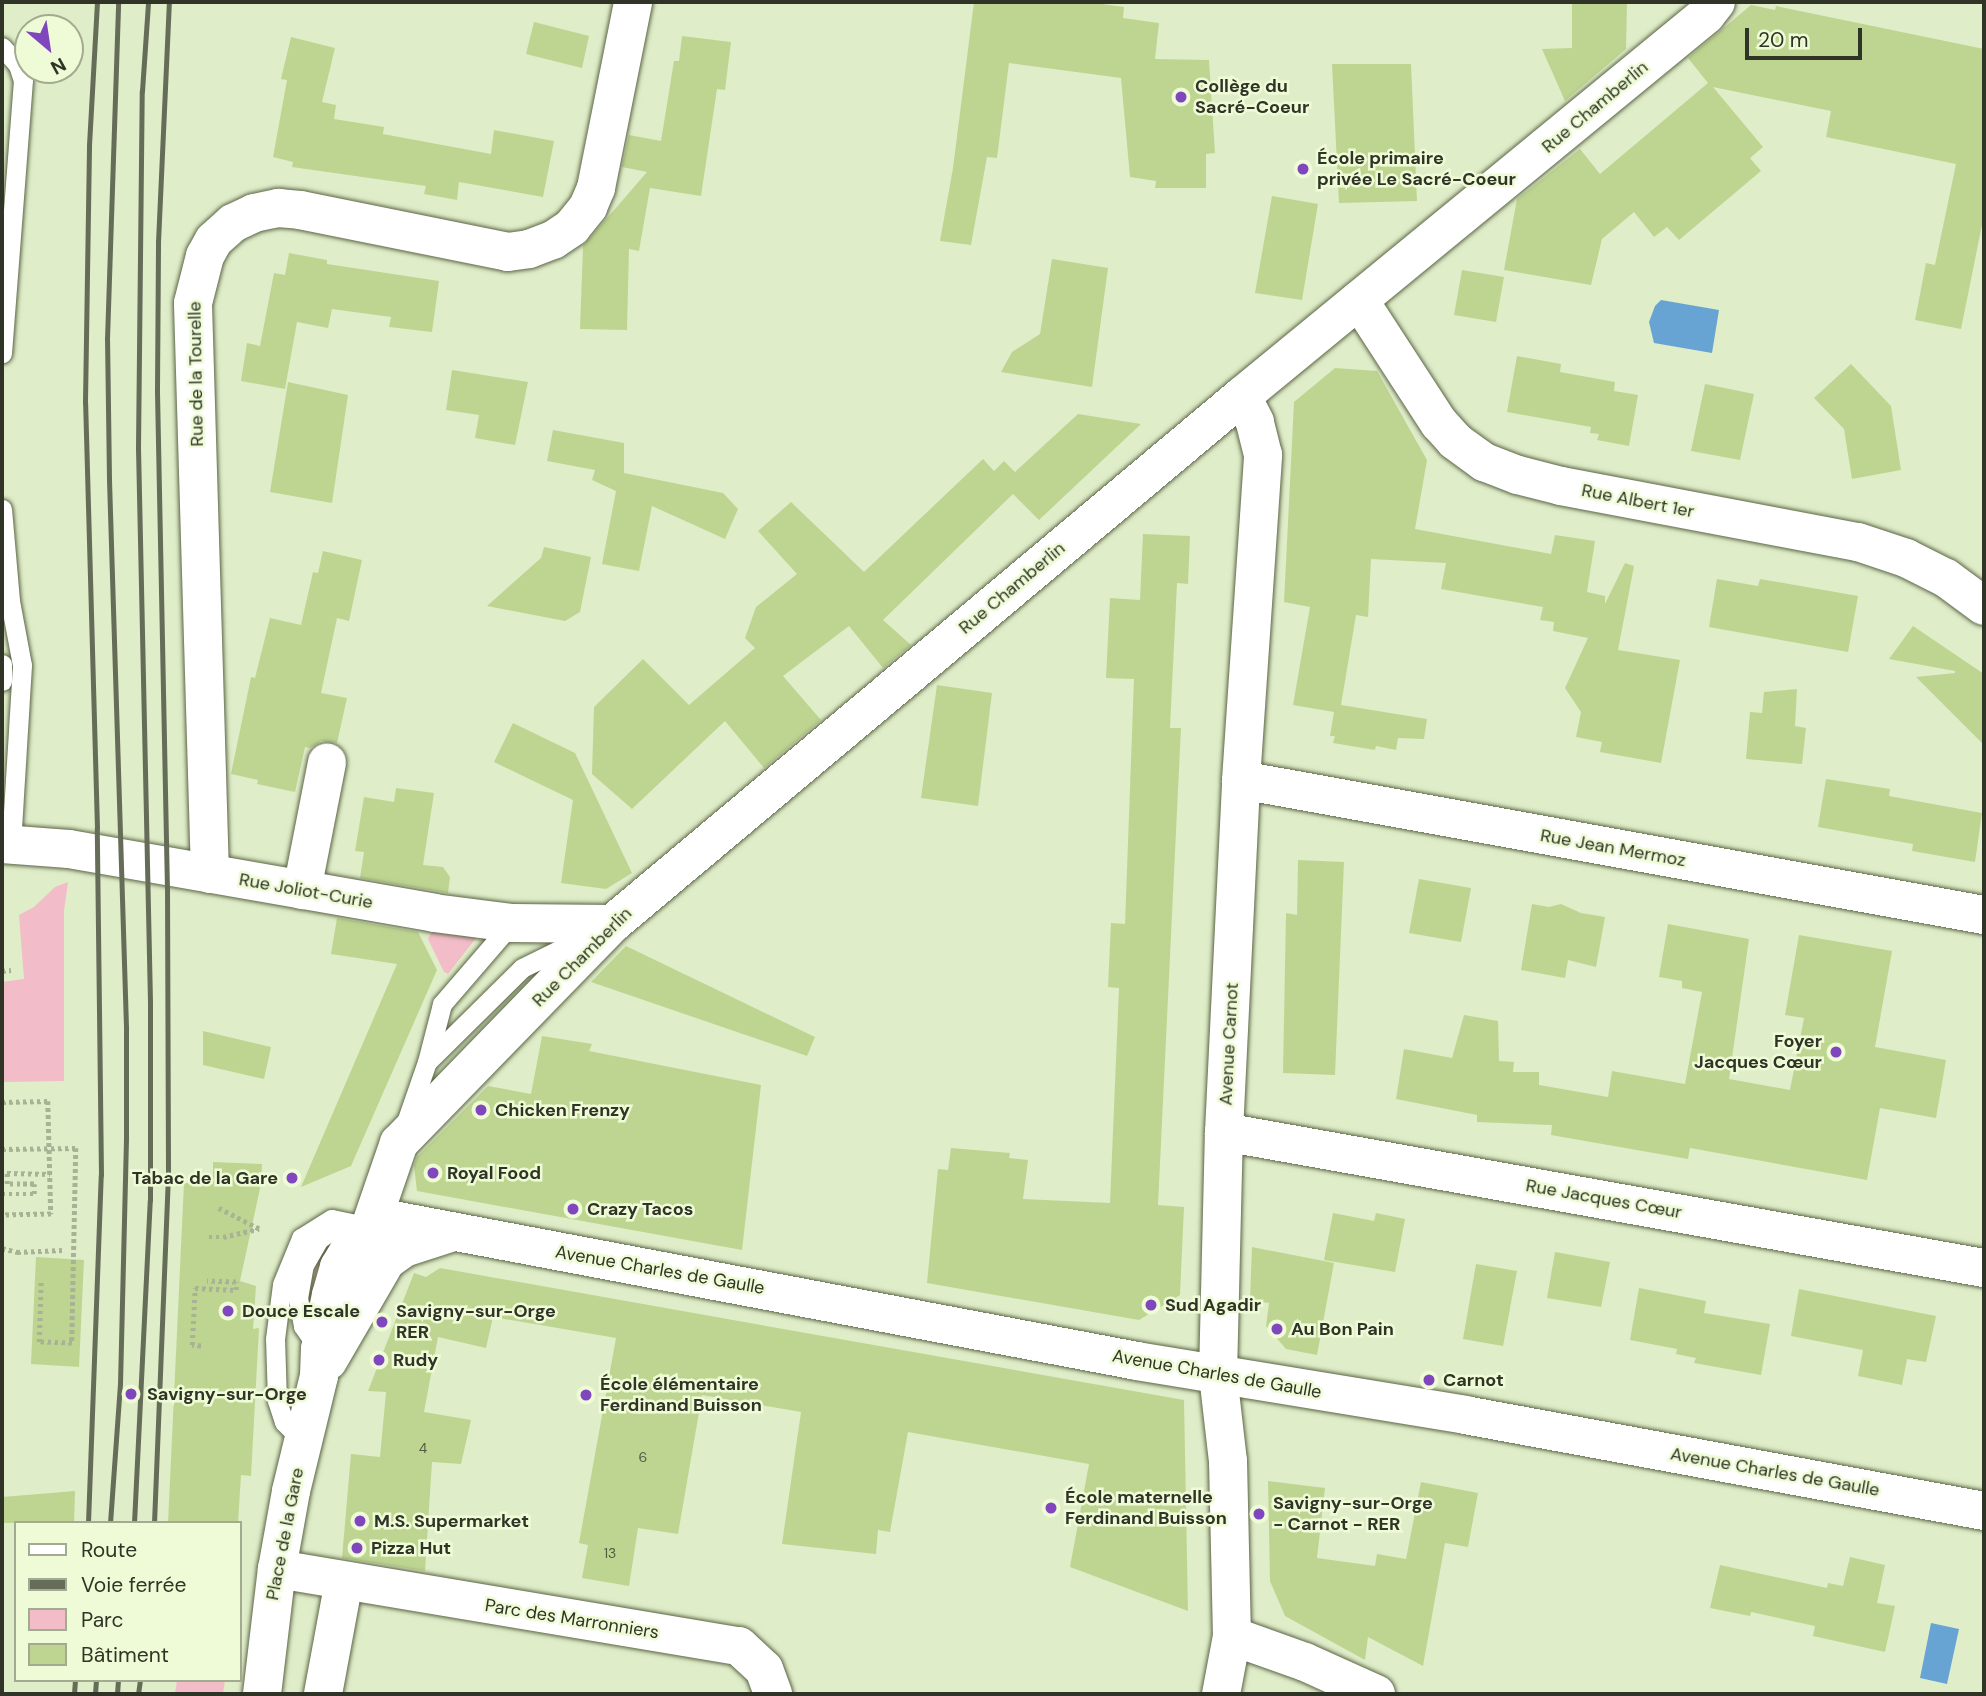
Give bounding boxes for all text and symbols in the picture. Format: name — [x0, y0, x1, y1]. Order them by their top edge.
north arrow — [14, 14, 84, 84]
scale bar — [1748, 14, 1865, 58]
text: 20 m — [1758, 26, 1809, 54]
text: N — [46, 52, 71, 80]
street label: Rue Chamberlin — [1538, 56, 1652, 158]
place label: Collège du Sacré-Coeur — [1195, 76, 1309, 119]
marker: Collège du Sacré-Coeur — [1173, 89, 1189, 105]
place label: École primaire privée Le Sacré-Coeur — [1317, 148, 1516, 190]
marker: École primaire privée Le Sacré-Coeur — [1295, 161, 1311, 177]
street label: Rue de la Tourelle — [184, 301, 208, 447]
street label: Rue Albert 1er — [1580, 479, 1696, 523]
street label: Rue Chamberlin — [955, 537, 1069, 639]
street label: Rue Jean Mermoz — [1539, 825, 1687, 871]
street label: Rue Joliot-Curie — [237, 869, 375, 913]
street label: Rue Chamberlin — [528, 903, 636, 1011]
street label: Avenue Carnot — [1215, 982, 1243, 1106]
place label: Foyer Jacques Cœur — [1694, 1031, 1822, 1074]
marker: Foyer Jacques Cœur — [1828, 1044, 1844, 1060]
place label: Chicken Frenzy — [495, 1099, 630, 1121]
marker: Chicken Frenzy — [473, 1102, 489, 1118]
place label: Royal Food — [447, 1162, 541, 1184]
marker: Royal Food — [425, 1165, 441, 1181]
place label: Tabac de la Gare — [132, 1167, 278, 1189]
marker: Tabac de la Gare — [284, 1170, 300, 1186]
street label: Rue Jacques Cœur — [1524, 1175, 1684, 1223]
place label: Crazy Tacos — [587, 1198, 693, 1220]
marker: Crazy Tacos — [565, 1201, 581, 1217]
street label: Avenue Charles de Gaulle — [554, 1241, 766, 1299]
place label: Sud Agadir — [1165, 1294, 1261, 1316]
marker: Sud Agadir — [1143, 1297, 1159, 1313]
place label: Douce Escale — [242, 1300, 360, 1322]
place label: Savigny-sur-Orge RER — [396, 1301, 556, 1344]
marker: Douce Escale — [220, 1303, 236, 1319]
marker: Savigny-sur-Orge RER — [374, 1314, 390, 1330]
place label: Au Bon Pain — [1291, 1318, 1394, 1340]
marker: Au Bon Pain — [1269, 1321, 1285, 1337]
street label: Avenue Charles de Gaulle — [1111, 1345, 1323, 1403]
place label: Rudy — [393, 1349, 438, 1371]
marker: Rudy — [371, 1352, 387, 1368]
place label: Carnot — [1443, 1369, 1504, 1391]
marker: Carnot — [1421, 1372, 1437, 1388]
place label: École élémentaire Ferdinand Buisson — [600, 1374, 762, 1416]
place label: Savigny-sur-Orge — [147, 1383, 307, 1405]
marker: Savigny-sur-Orge — [121, 1384, 141, 1404]
marker: École élémentaire Ferdinand Buisson — [578, 1387, 594, 1403]
house number: 4 — [419, 1440, 427, 1456]
street label: Avenue Charles de Gaulle — [1669, 1443, 1881, 1501]
house number: 6 — [639, 1449, 647, 1465]
street label: Place de la Gare — [262, 1466, 308, 1602]
place label: École maternelle Ferdinand Buisson — [1065, 1487, 1227, 1530]
place label: Savigny-sur-Orge - Carnot - RER — [1273, 1493, 1433, 1536]
marker: École maternelle Ferdinand Buisson — [1043, 1500, 1059, 1516]
marker: Savigny-sur-Orge - Carnot - RER — [1251, 1506, 1267, 1522]
place label: M.S. Supermarket — [374, 1510, 529, 1532]
marker: M.S. Supermarket — [352, 1513, 368, 1529]
legend — [14, 1521, 242, 1682]
text: Route — [81, 1536, 137, 1564]
place label: Pizza Hut — [371, 1537, 451, 1559]
marker: Pizza Hut — [349, 1540, 365, 1556]
house number: 13 — [604, 1545, 616, 1561]
text: Voie ferrée — [81, 1571, 186, 1599]
street label: Parc des Marronniers — [483, 1595, 661, 1643]
text: Parc — [81, 1606, 124, 1634]
text: Bâtiment — [81, 1641, 169, 1669]

